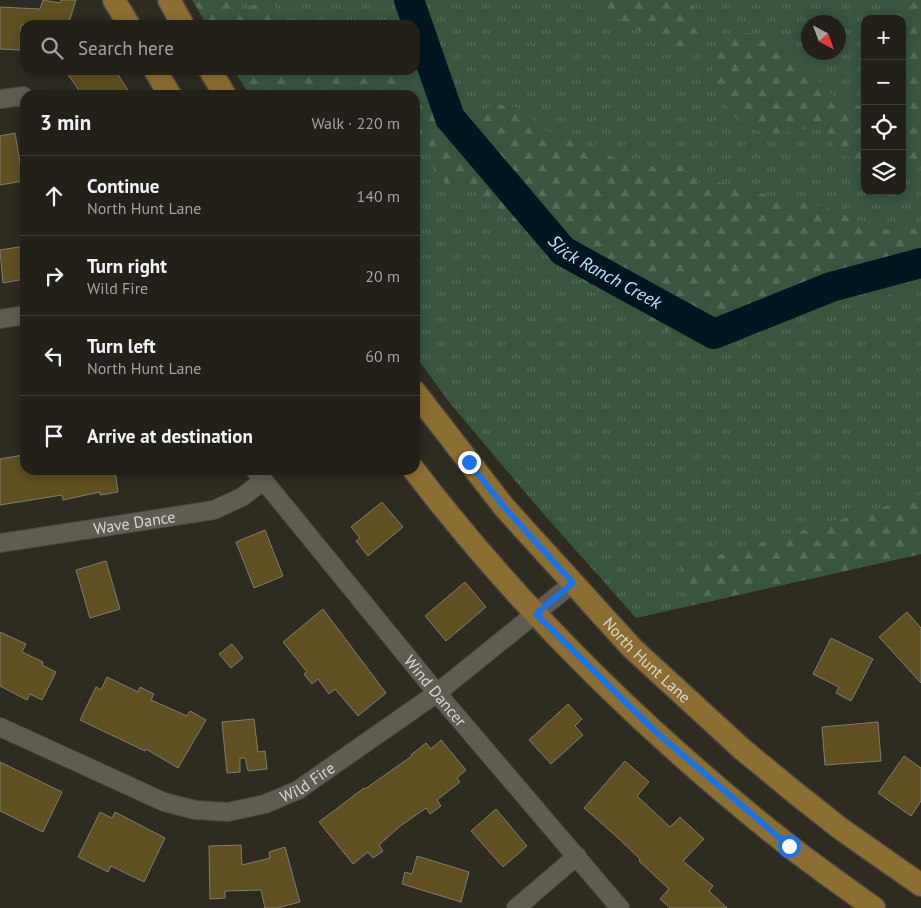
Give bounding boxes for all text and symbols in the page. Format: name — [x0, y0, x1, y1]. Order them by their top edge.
north arrow — [801, 15, 846, 60]
map controls — [861, 15, 906, 195]
button: + — [861, 15, 906, 60]
search box — [20, 20, 420, 75]
icon: search — [38, 34, 66, 62]
text: Search here — [78, 36, 174, 60]
button: − — [861, 60, 906, 105]
button: locate — [861, 105, 906, 150]
text: 3 min — [40, 109, 91, 136]
text: Walk · 220 m — [311, 113, 400, 133]
button: layers — [861, 150, 906, 195]
text: Continue — [87, 174, 159, 198]
icon: ahead — [40, 182, 68, 210]
text: 140 m — [357, 186, 400, 206]
text: North Hunt Lane — [87, 198, 201, 218]
water label: Slick Ranch Creek — [543, 230, 667, 314]
text: Turn right — [87, 254, 167, 278]
icon: right — [40, 262, 68, 290]
text: 20 m — [365, 266, 400, 286]
text: Wild Fire — [87, 278, 148, 298]
text: Turn left — [87, 334, 156, 358]
icon: left — [40, 342, 68, 370]
text: 60 m — [365, 346, 400, 366]
text: North Hunt Lane — [87, 358, 201, 378]
icon: arrive — [40, 422, 68, 450]
text: Arrive at destination — [87, 424, 253, 448]
route end — [458, 451, 481, 474]
street label: Wave Dance — [92, 506, 177, 538]
street label: North Hunt Lane — [599, 613, 695, 707]
street label: Wind Dancer — [400, 651, 471, 731]
street label: Wild Fire — [277, 757, 339, 807]
route start — [778, 835, 801, 858]

